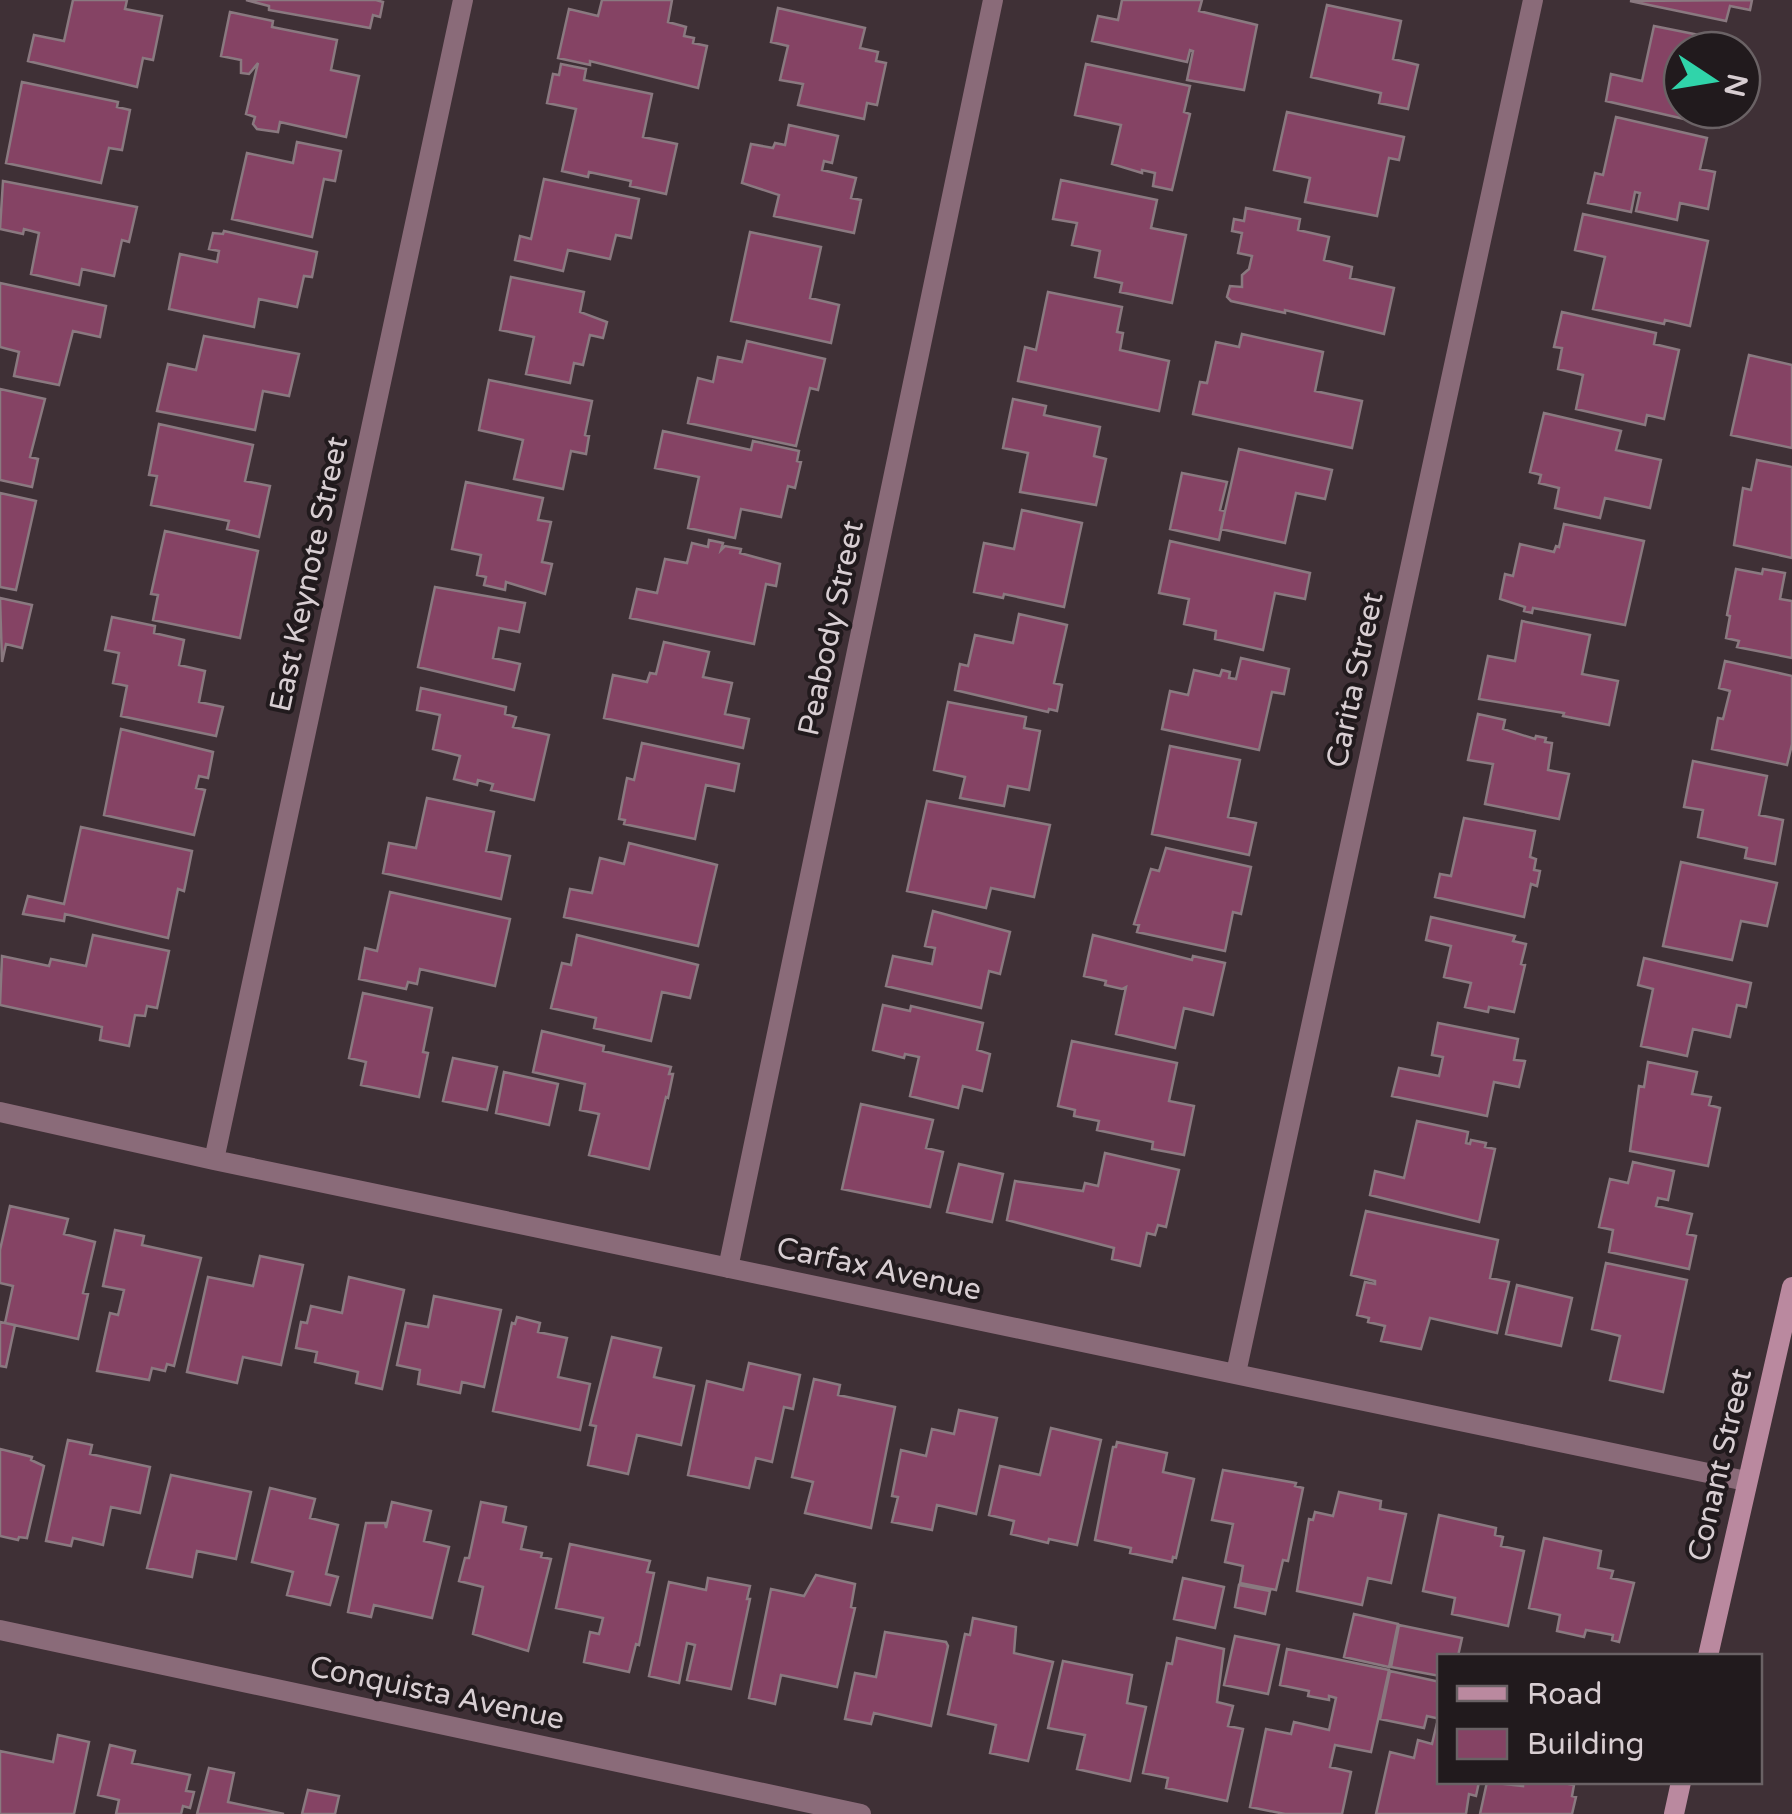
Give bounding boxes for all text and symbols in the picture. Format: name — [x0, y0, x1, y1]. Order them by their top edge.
north arrow — [1662, 30, 1762, 130]
text: N — [1717, 70, 1754, 100]
street label: East Keynote Street — [262, 433, 356, 715]
street label: Peabody Street — [790, 517, 872, 739]
street label: Carita Street — [1318, 589, 1392, 771]
street label: Carfax Avenue — [773, 1229, 985, 1309]
street label: Conant Street — [1680, 1365, 1760, 1565]
street label: Conquista Avenue — [306, 1648, 568, 1738]
legend — [1437, 1654, 1762, 1784]
text: Road — [1527, 1676, 1602, 1713]
text: Building — [1527, 1726, 1644, 1763]

